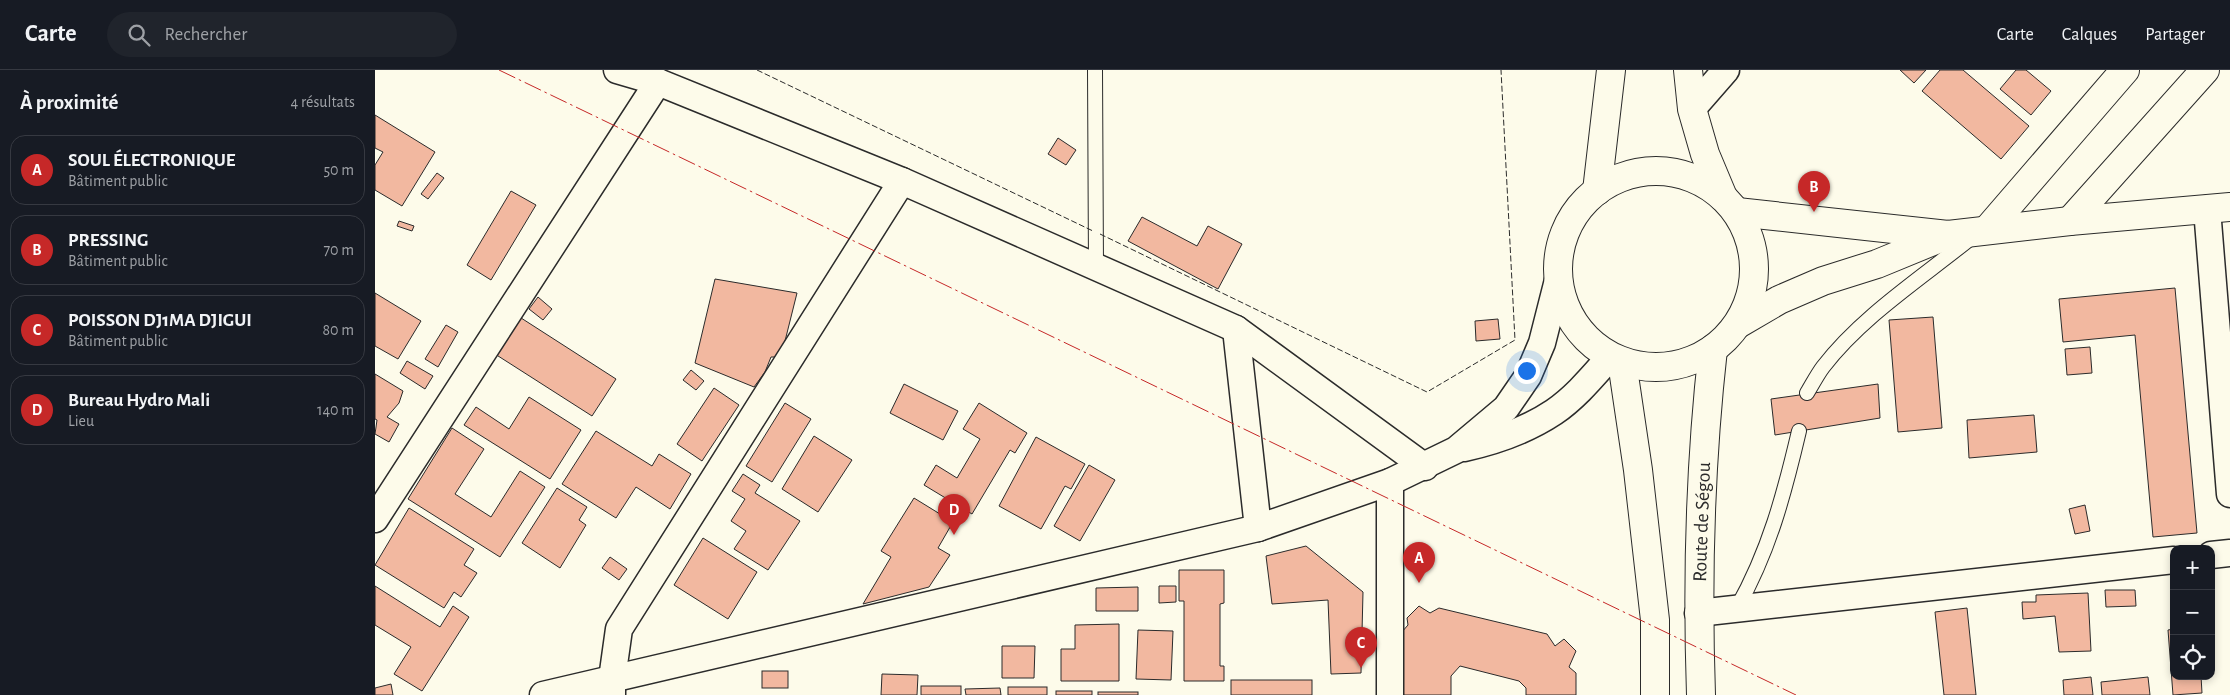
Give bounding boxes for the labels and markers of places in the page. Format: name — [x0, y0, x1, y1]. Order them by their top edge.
pin: B — [1798, 171, 1830, 212]
pin: D — [938, 494, 970, 535]
pin: A — [1403, 542, 1435, 583]
pin: C — [1345, 627, 1377, 668]

